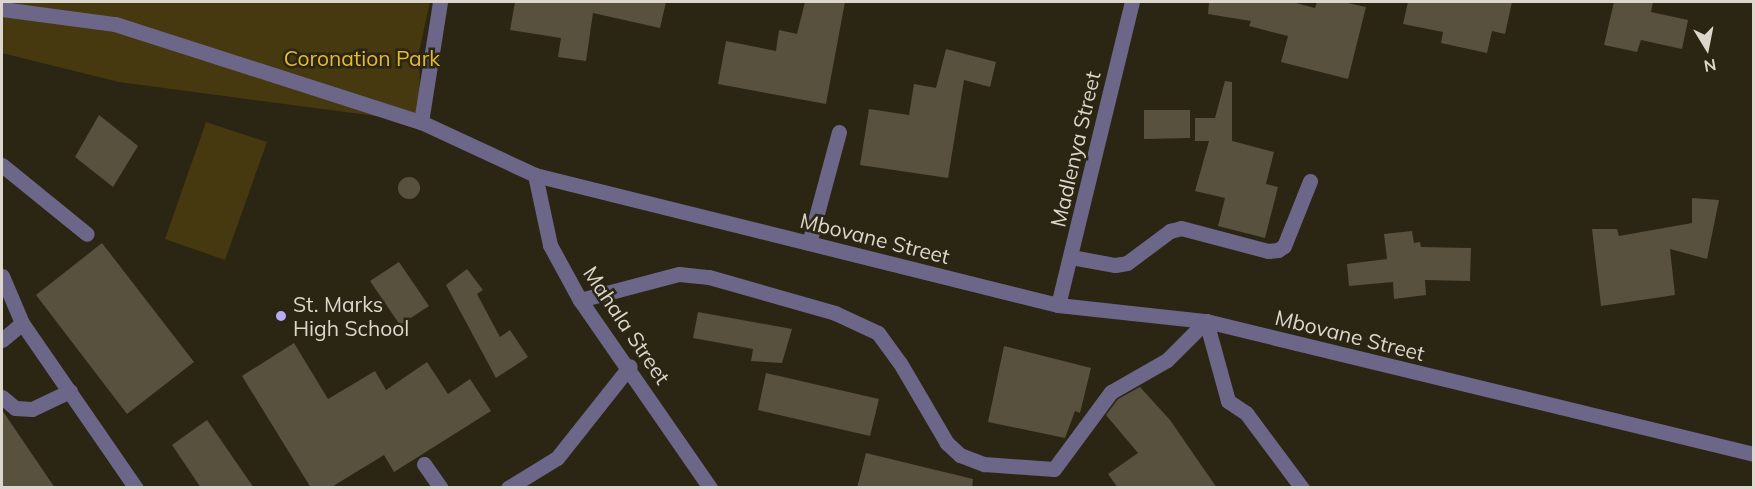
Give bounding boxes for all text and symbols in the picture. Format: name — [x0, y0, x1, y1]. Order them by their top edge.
north arrow — [1677, 18, 1737, 78]
park label: Coronation Park — [284, 45, 440, 71]
text: N — [1702, 55, 1718, 77]
street label: Madlenya Street — [1045, 69, 1105, 229]
street label: Mbovane Street — [798, 207, 952, 269]
street label: Mahala Street — [578, 261, 676, 389]
place label: St. Marks High School — [293, 291, 409, 341]
street label: Mbovane Street — [1273, 304, 1427, 366]
marker: St. Marks High School — [274, 309, 288, 323]

